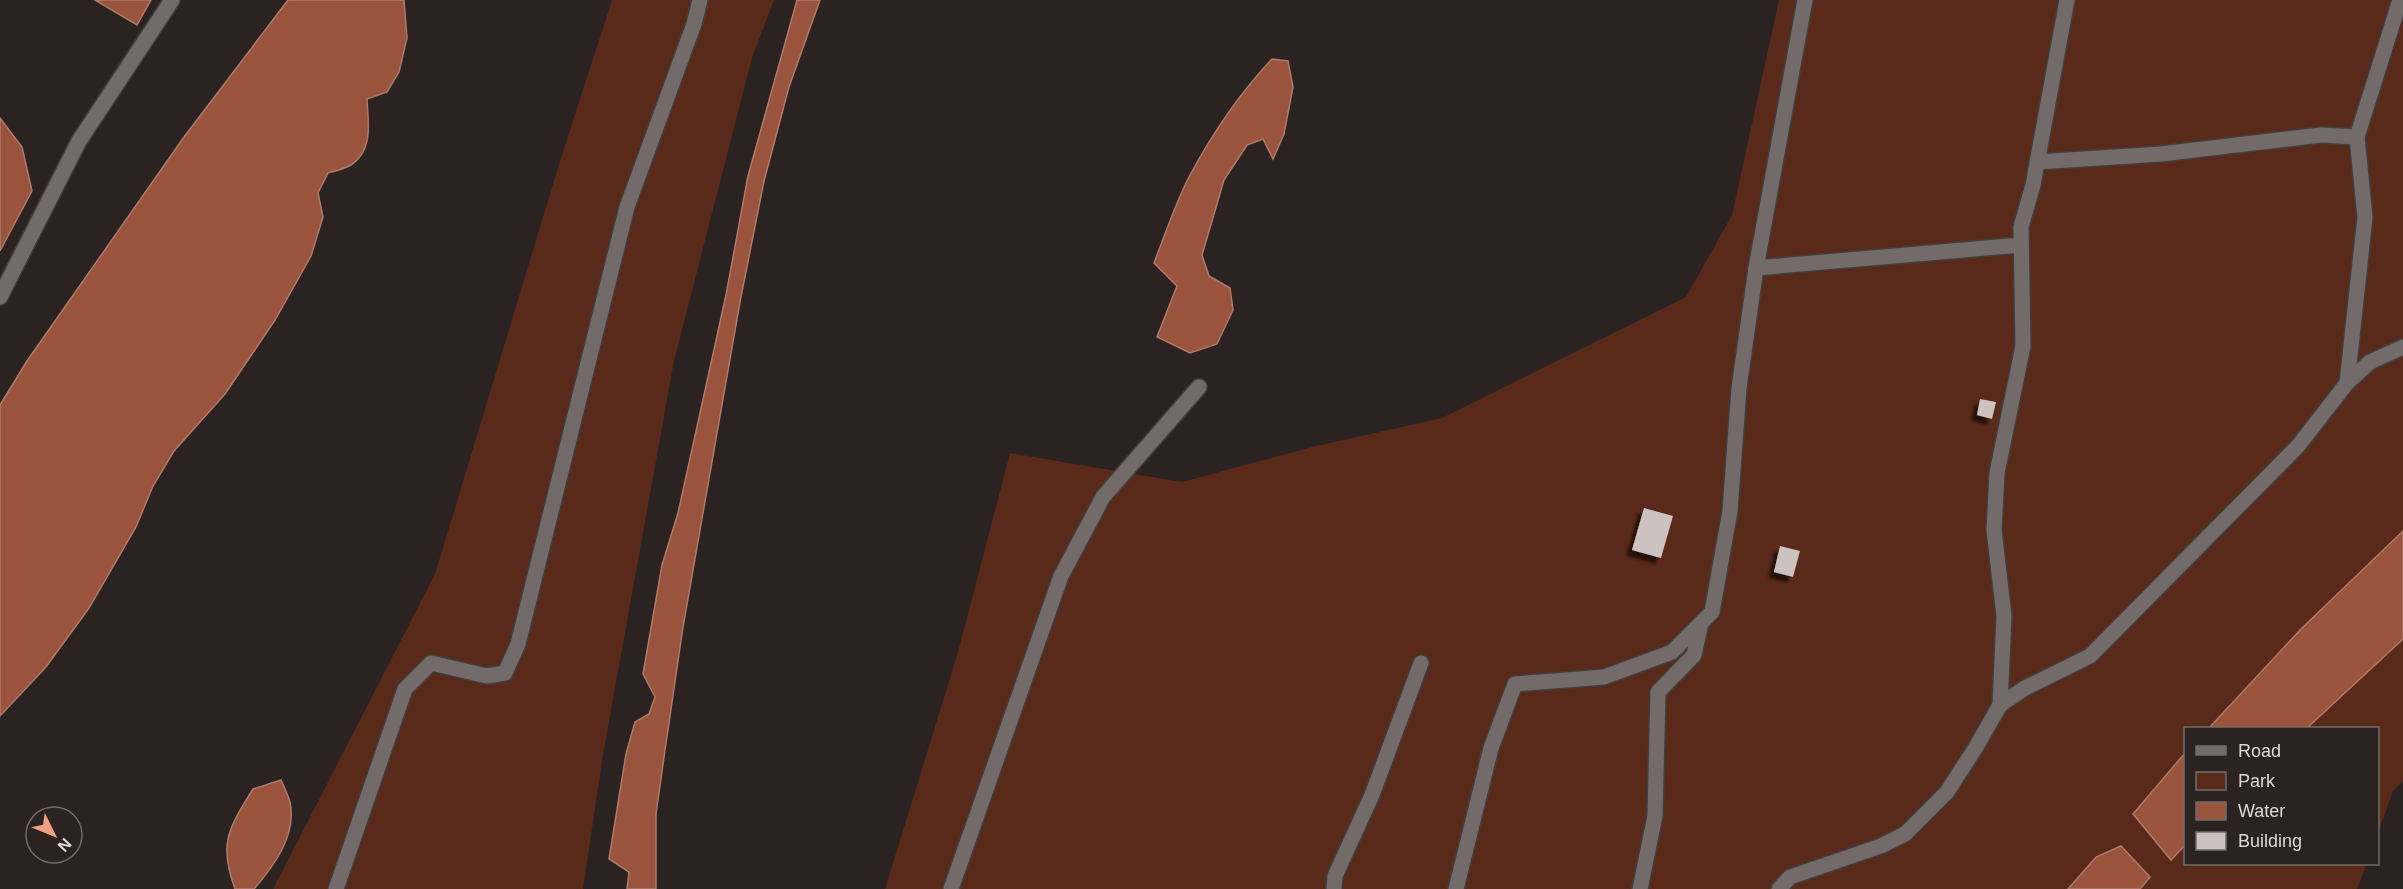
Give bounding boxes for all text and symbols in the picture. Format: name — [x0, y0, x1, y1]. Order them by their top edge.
legend — [2184, 727, 2379, 865]
text: Road — [2238, 741, 2281, 761]
text: Park — [2238, 771, 2276, 791]
text: Water — [2238, 801, 2285, 821]
north arrow — [24, 805, 84, 865]
text: Building — [2238, 831, 2302, 851]
text: N — [54, 835, 75, 855]

